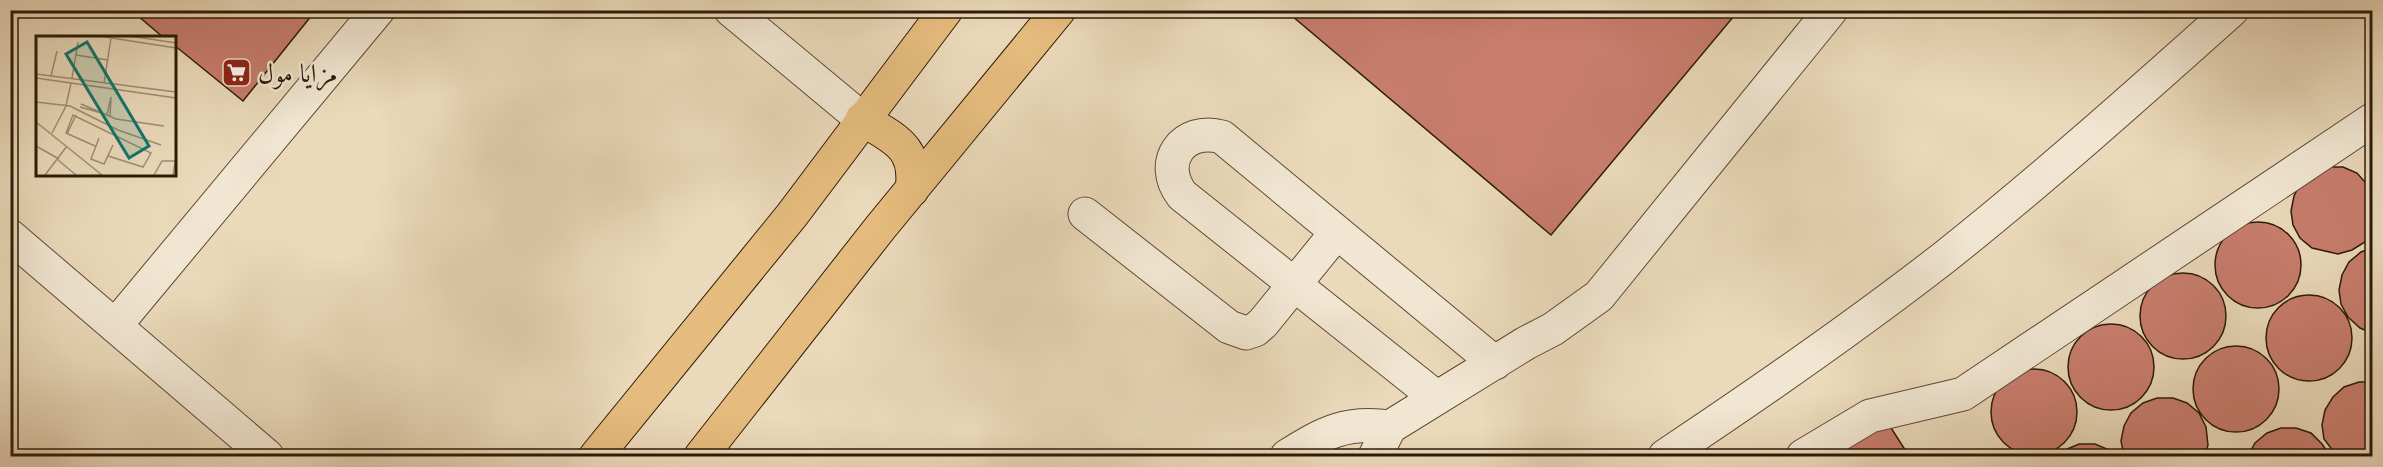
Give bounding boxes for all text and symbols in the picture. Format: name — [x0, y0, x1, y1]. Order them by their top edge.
inset map — [36, 36, 176, 176]
place label: مزايا مول — [258, 56, 338, 91]
supermarket icon: مزايا مول — [221, 57, 253, 89]

